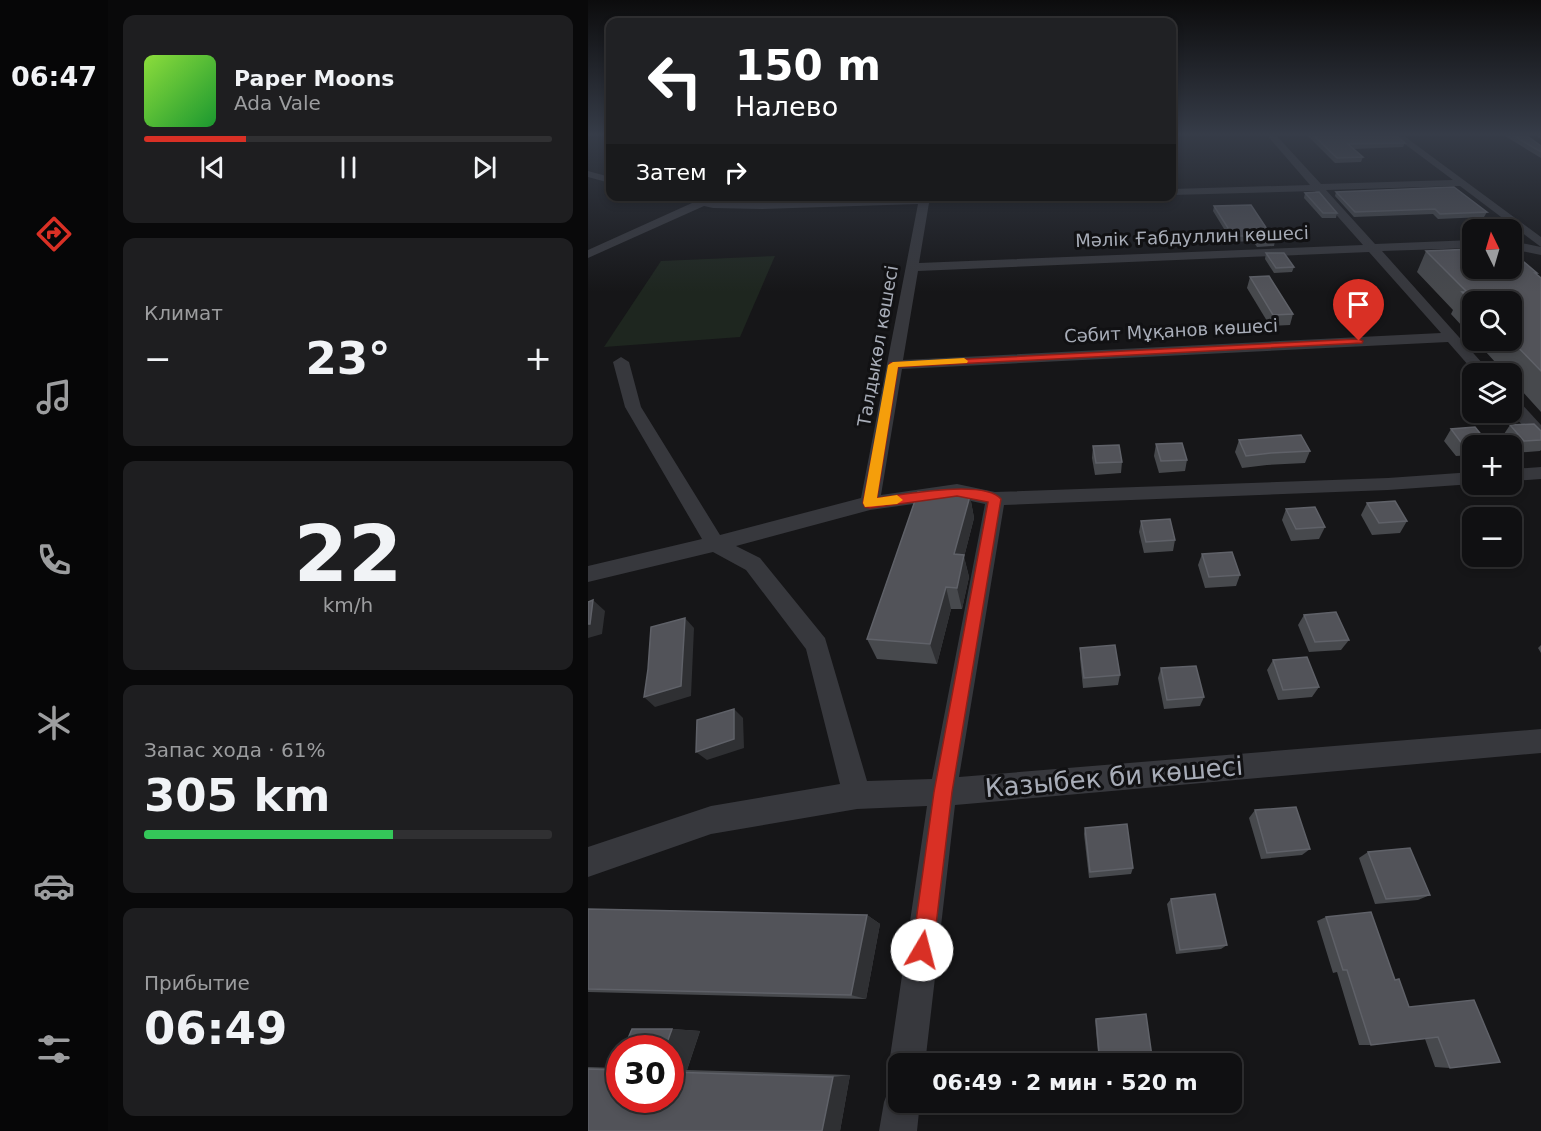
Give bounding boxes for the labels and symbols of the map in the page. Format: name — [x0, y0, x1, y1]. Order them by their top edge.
north arrow — [1462, 219, 1522, 279]
street label: Мәлік Ғабдуллин көшесі — [1075, 222, 1309, 251]
street label: Талдыкөл көшесі — [853, 264, 902, 429]
pin — [1333, 279, 1384, 341]
street label: Сәбит Мұқанов көшесі — [1063, 314, 1278, 347]
street label: Казыбек би көшесі — [984, 751, 1244, 803]
position arrow — [890, 918, 954, 982]
speed limit sign: 30 — [606, 1035, 684, 1113]

